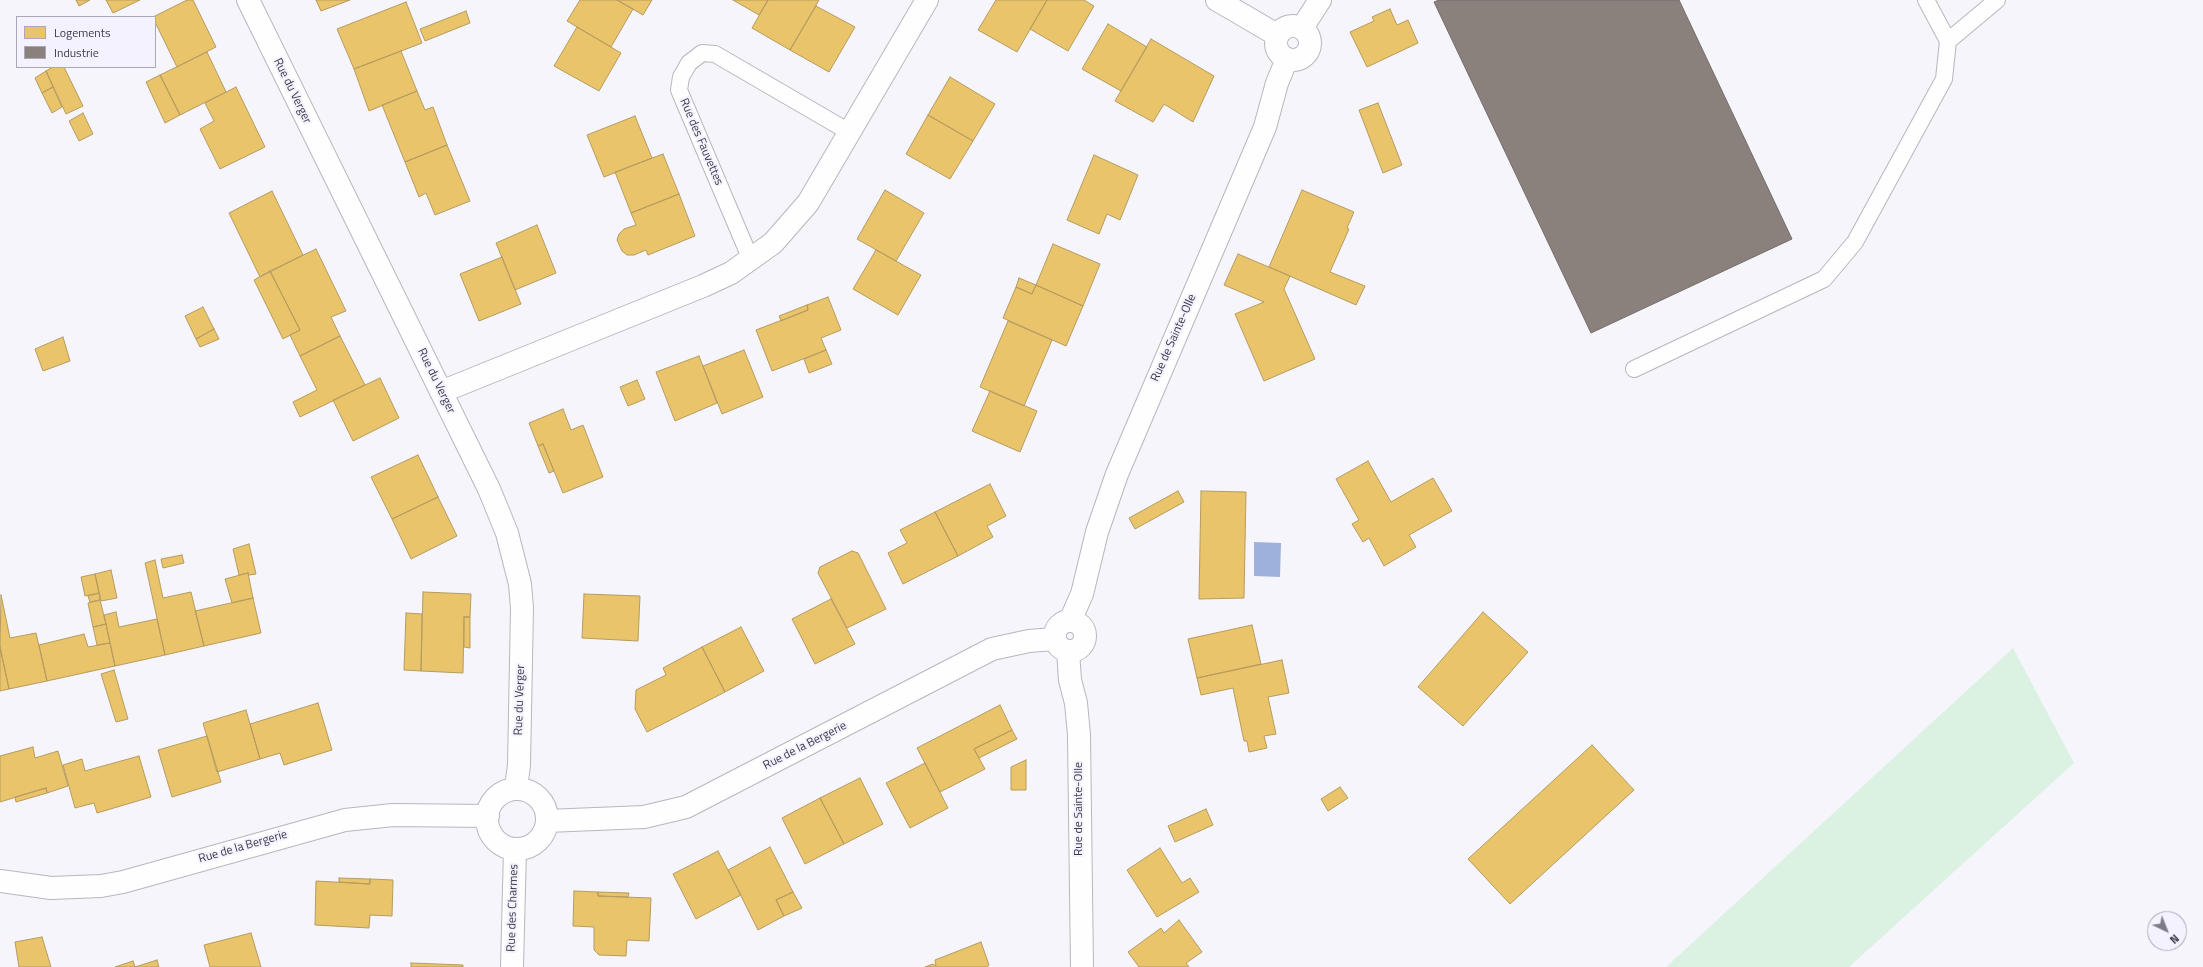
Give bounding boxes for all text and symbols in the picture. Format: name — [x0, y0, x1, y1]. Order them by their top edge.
legend — [16, 16, 156, 68]
text: Logements — [54, 23, 111, 42]
text: Industrie — [54, 43, 99, 62]
street label: Rue du Verger — [270, 56, 314, 126]
street label: Rue des Fauvettes — [676, 96, 726, 188]
street label: Rue de Sainte-Olle — [1148, 292, 1200, 384]
street label: Rue du Verger — [414, 346, 458, 416]
street label: Rue du Verger — [512, 664, 528, 736]
street label: Rue de la Bergerie — [761, 719, 849, 773]
street label: Rue de Sainte-Olle — [1072, 762, 1086, 856]
street label: Rue de la Bergerie — [197, 827, 289, 867]
street label: Rue des Charmes — [504, 864, 522, 952]
north arrow — [2147, 911, 2187, 951]
text: N — [2166, 931, 2183, 947]

